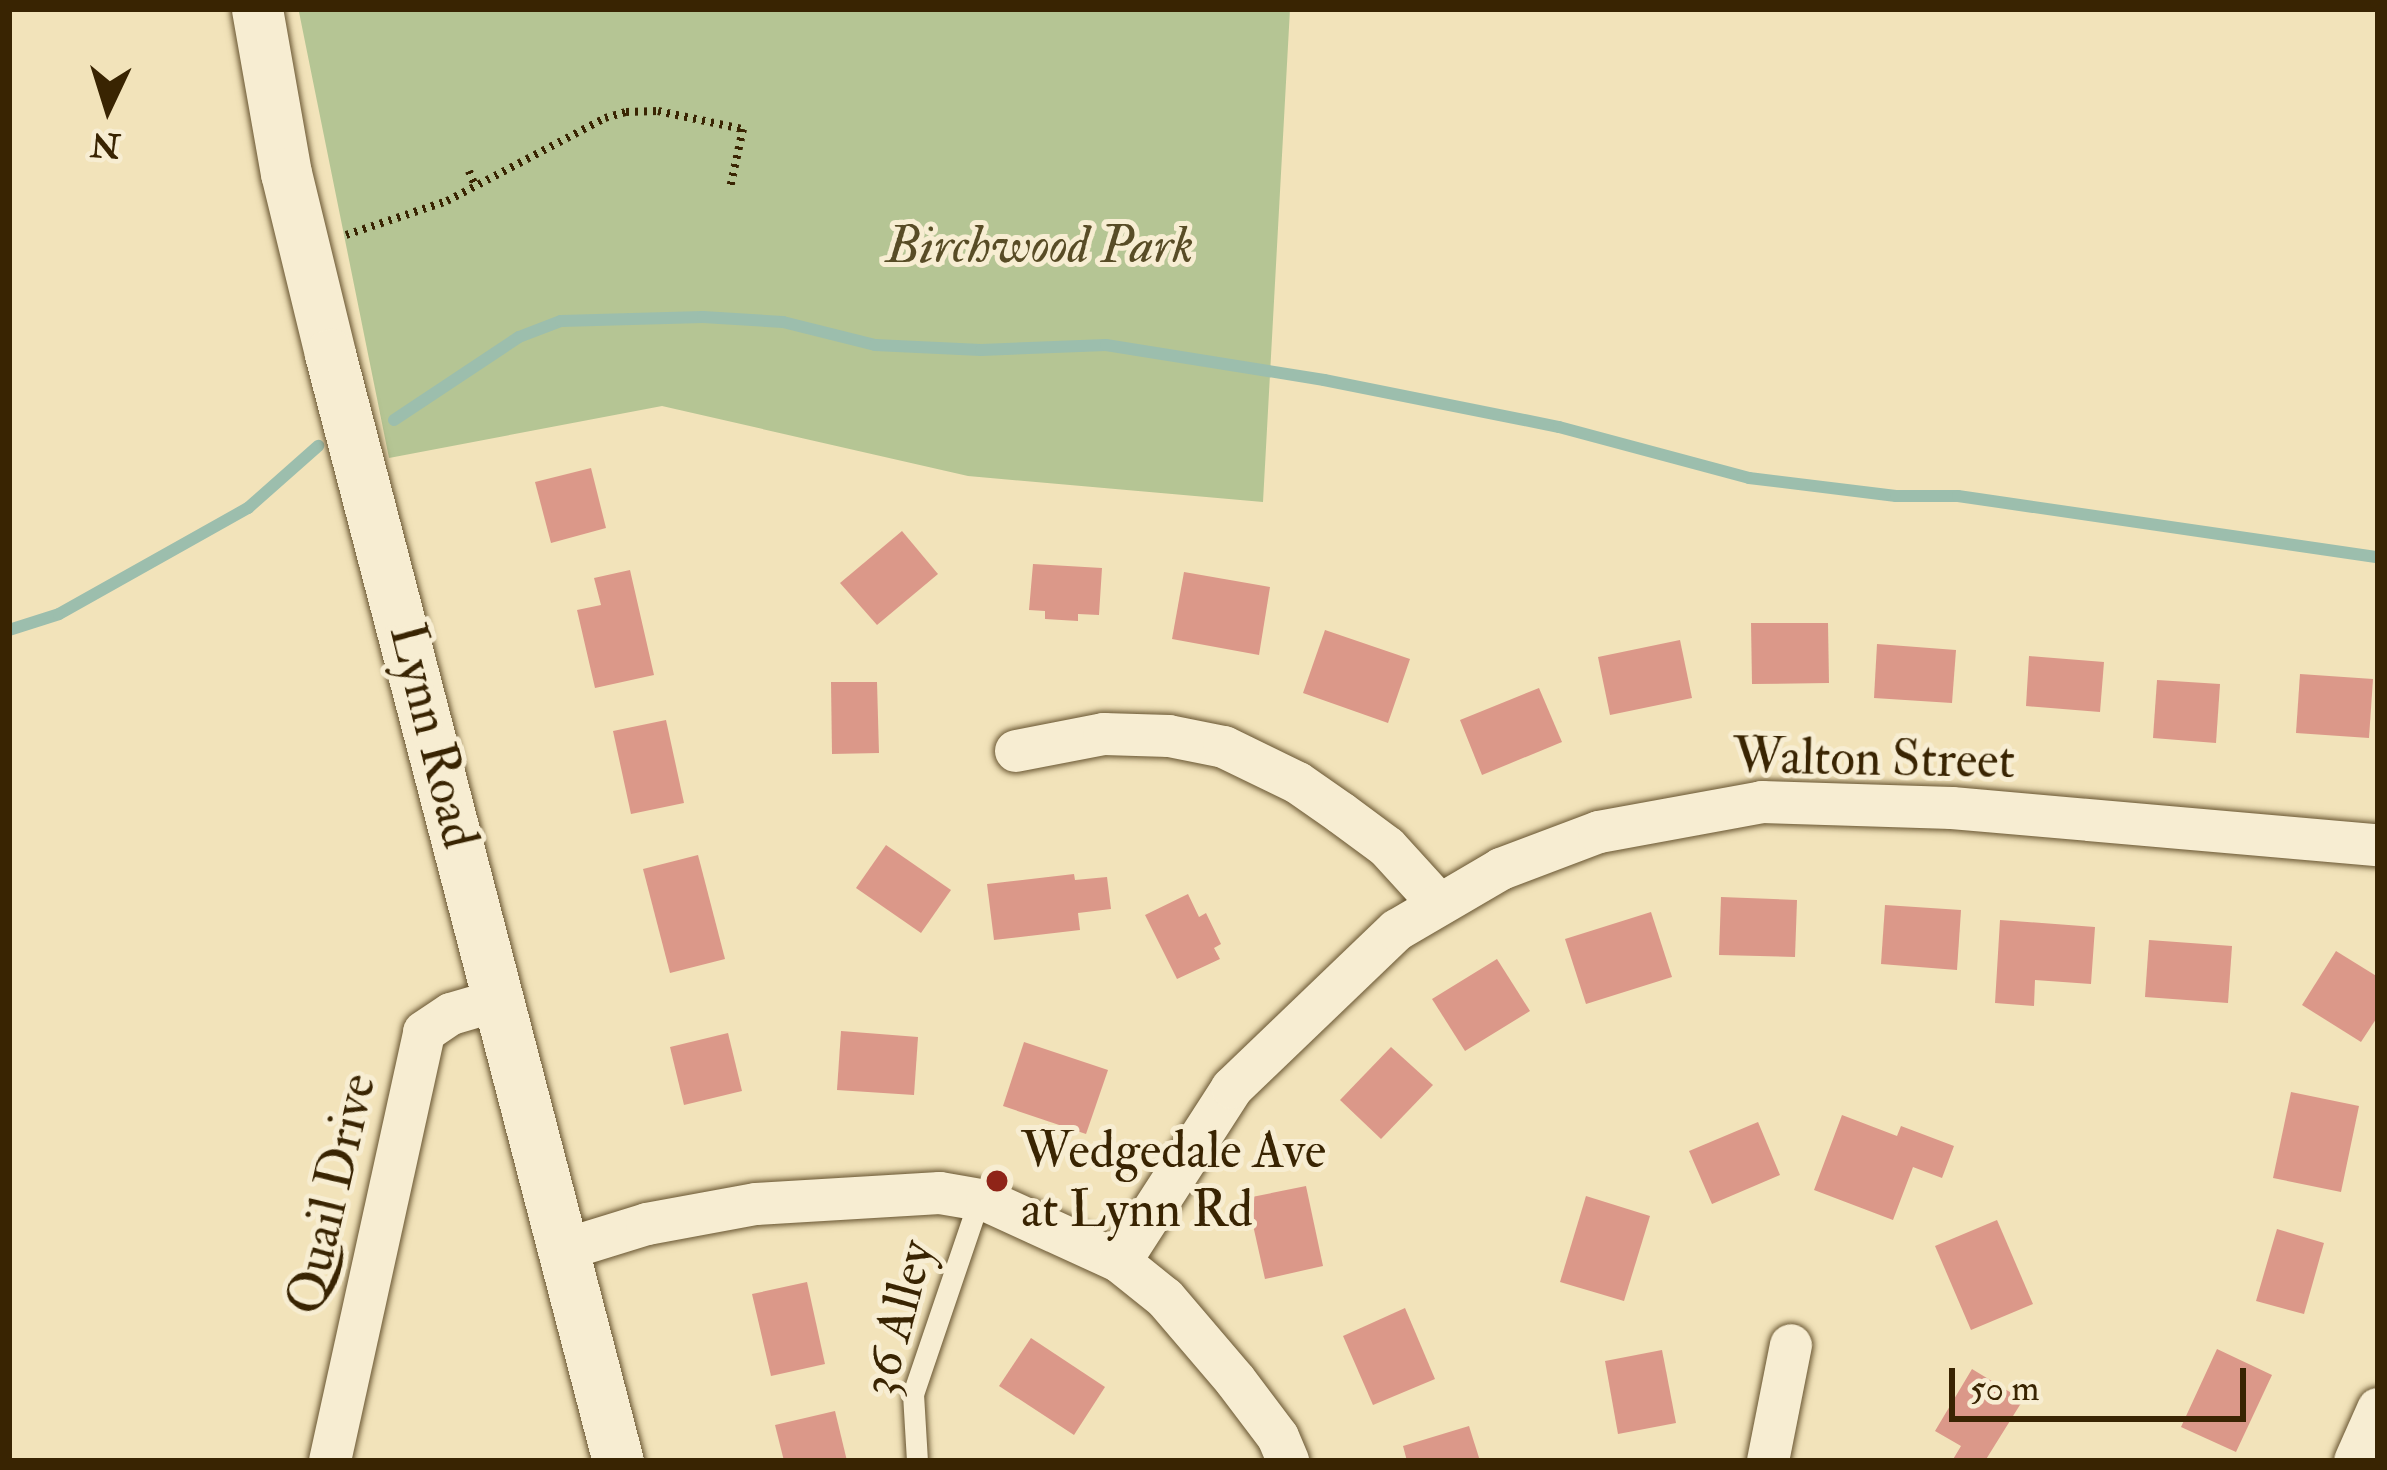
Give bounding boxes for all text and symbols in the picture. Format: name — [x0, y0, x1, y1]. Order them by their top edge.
north arrow — [48, 48, 168, 168]
text: N — [89, 123, 122, 166]
park label: Birchwood Park — [886, 215, 1194, 277]
street label: Lynn Road — [376, 617, 490, 855]
street label: Walton Street — [1733, 726, 2015, 792]
street label: Quail Drive — [275, 1068, 389, 1320]
place label: Wedgedale Ave at Lynn Rd — [1021, 1121, 1326, 1241]
marker: Wedgedale Ave at Lynn Rd — [984, 1168, 1010, 1194]
street label: 36 Alley — [848, 1234, 948, 1402]
scale bar — [1955, 1344, 2252, 1418]
text: 50 m — [1970, 1366, 2039, 1411]

